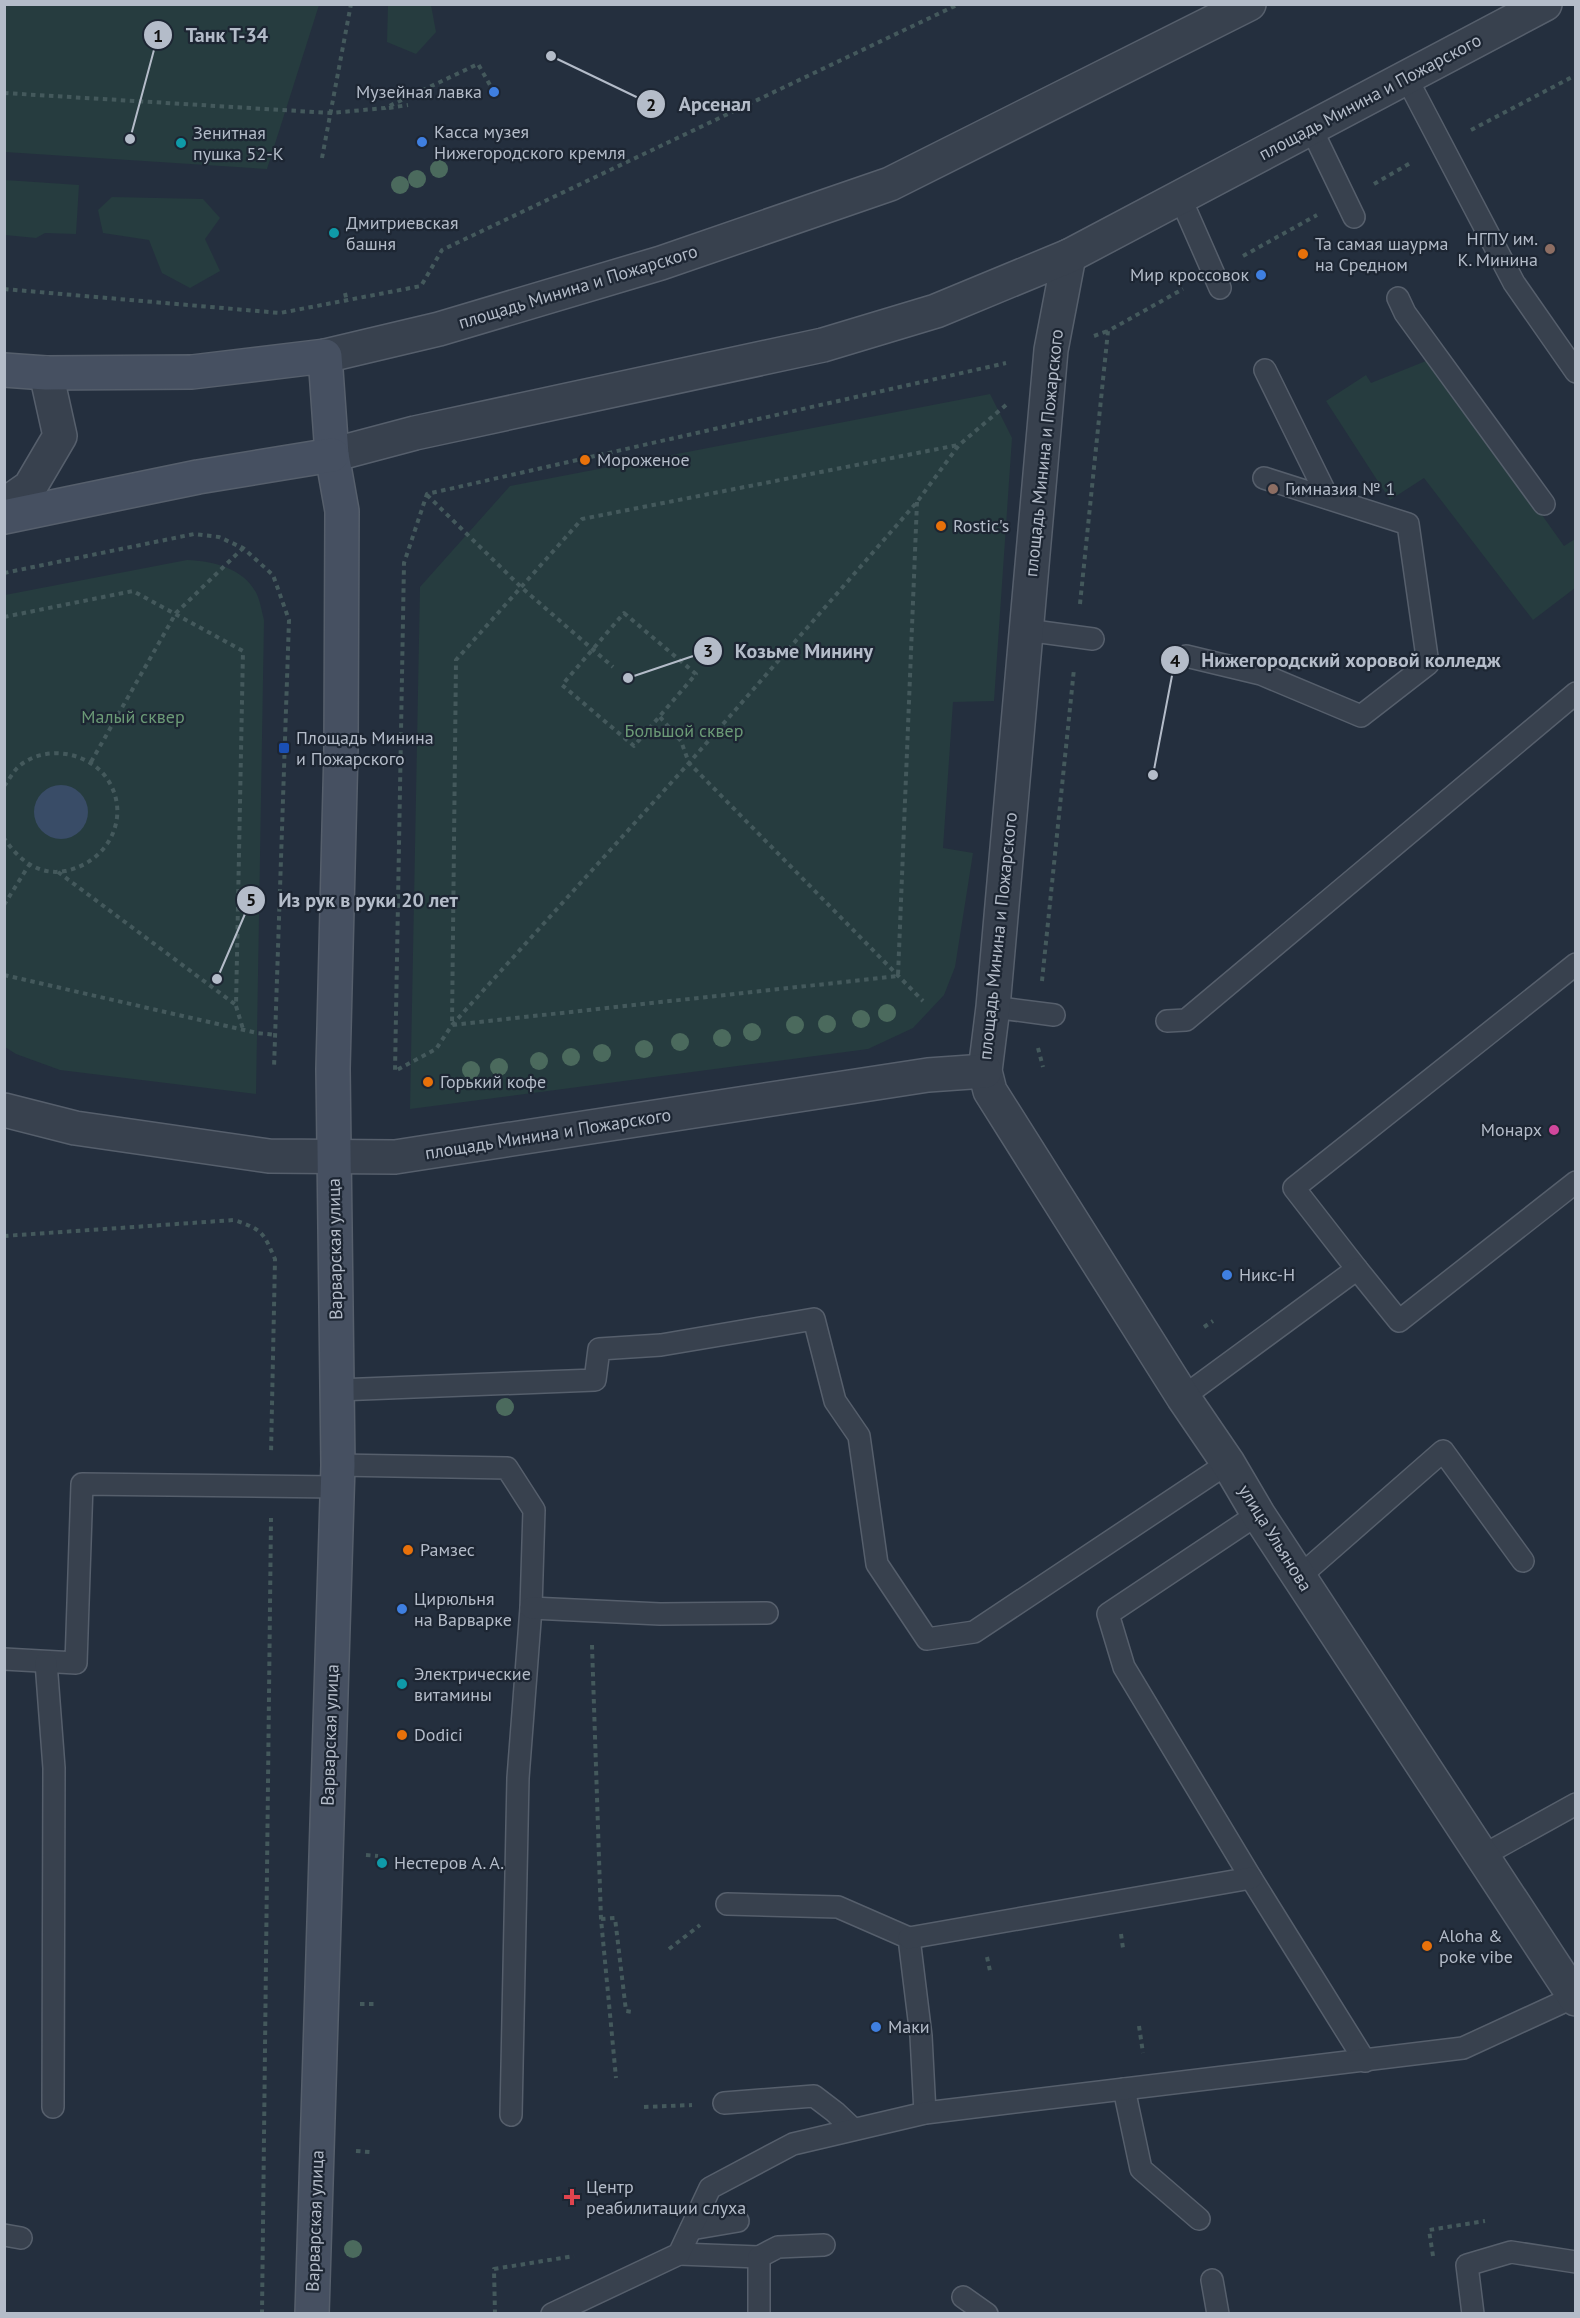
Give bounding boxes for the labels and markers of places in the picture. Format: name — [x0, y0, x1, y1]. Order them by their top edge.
callout: Танк Т-34 — [143, 16, 280, 54]
place label: Музейная лавка — [356, 80, 482, 103]
marker: Музейная лавка — [487, 85, 501, 99]
callout: Арсенал — [636, 85, 763, 123]
place label: Касса музея Нижегородского кремля — [434, 120, 626, 164]
place label: Зенитная пушка 52-К — [193, 121, 284, 165]
marker: Касса музея Нижегородского кремля — [415, 135, 429, 149]
marker: Зенитная пушка 52-К — [174, 136, 188, 150]
place label: Дмитриевская башня — [346, 211, 459, 255]
marker: Дмитриевская башня — [327, 226, 341, 240]
place label: НГПУ им. К. Минина — [1458, 227, 1538, 271]
place label: Та самая шаурма на Средном — [1315, 232, 1449, 276]
marker: НГПУ им. К. Минина — [1543, 242, 1557, 256]
marker: Та самая шаурма на Средном — [1296, 247, 1310, 261]
place label: Мир кроссовок — [1130, 263, 1249, 286]
marker: Мир кроссовок — [1254, 268, 1268, 282]
place label: Мороженое — [597, 448, 690, 471]
marker: Мороженое — [578, 453, 592, 467]
place label: Гимназия № 1 — [1285, 477, 1395, 500]
marker: Гимназия № 1 — [1266, 482, 1280, 496]
place label: Rostic's — [953, 514, 1009, 537]
marker: Rostic's — [934, 519, 948, 533]
callout: Козьме Минину — [693, 632, 885, 670]
callout: Нижегородский хоровой колледж — [1160, 641, 1513, 679]
place label: Площадь Минина и Пожарского — [296, 726, 434, 770]
marker: Площадь Минина и Пожарского — [277, 741, 291, 755]
callout: Из рук в руки 20 лет — [236, 881, 469, 919]
place label: Горький кофе — [440, 1070, 546, 1093]
marker: Горький кофе — [421, 1075, 435, 1089]
place label: Монарх — [1481, 1118, 1542, 1141]
marker: Монарх — [1547, 1123, 1561, 1137]
place label: Никс-Н — [1239, 1263, 1295, 1286]
marker: Никс-Н — [1220, 1268, 1234, 1282]
place label: Рамзес — [420, 1538, 475, 1561]
marker: Рамзес — [401, 1543, 415, 1557]
place label: Цирюльня на Варварке — [414, 1587, 512, 1631]
marker: Цирюльня на Варварке — [395, 1602, 409, 1616]
place label: Электрические витамины — [414, 1662, 531, 1706]
marker: Электрические витамины — [395, 1677, 409, 1691]
place label: Dodici — [414, 1723, 463, 1746]
marker: Dodici — [395, 1728, 409, 1742]
place label: Нестеров А. А. — [394, 1851, 504, 1874]
marker: Нестеров А. А. — [375, 1856, 389, 1870]
place label: Aloha & poke vibe — [1439, 1924, 1513, 1968]
marker: Aloha & poke vibe — [1420, 1939, 1434, 1953]
place label: Маки — [888, 2015, 930, 2038]
marker: Маки — [869, 2020, 883, 2034]
place label: Центр реабилитации слуха — [586, 2175, 746, 2219]
marker: Центр реабилитации слуха — [563, 2188, 581, 2206]

